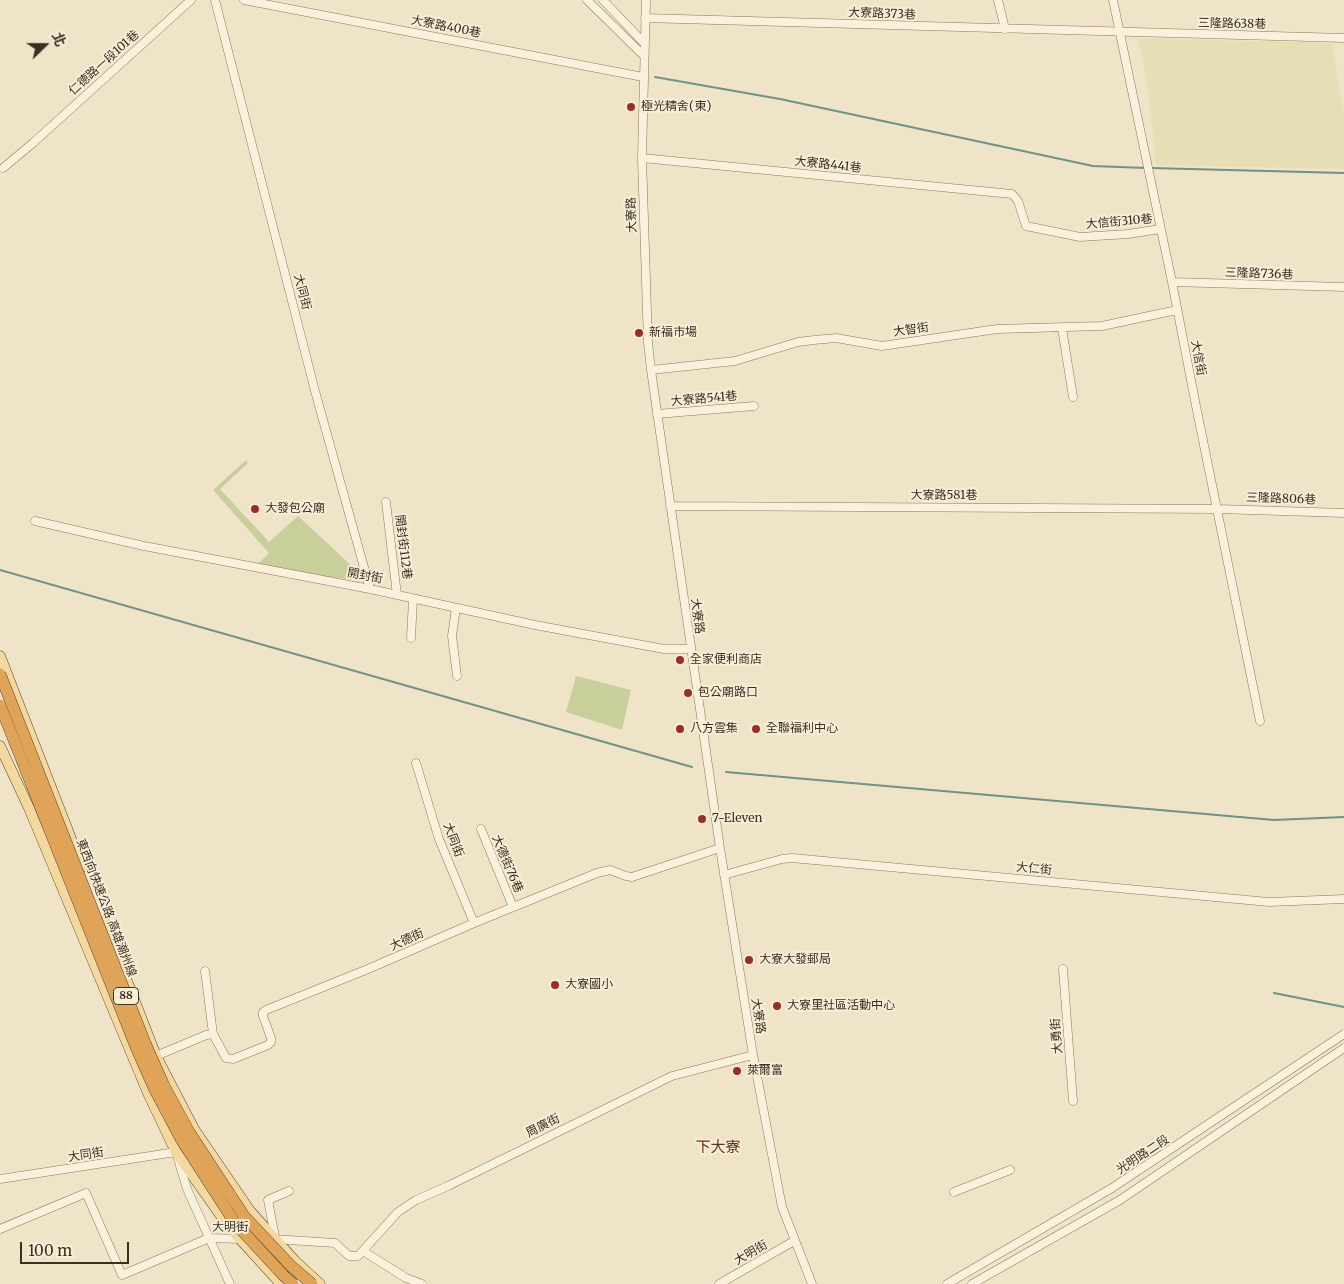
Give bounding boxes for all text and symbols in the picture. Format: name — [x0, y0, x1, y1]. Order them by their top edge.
street label: 大寮路373巷 — [848, 6, 916, 22]
street label: 大寮路400巷 — [410, 13, 482, 41]
street label: 三隆路638巷 — [1198, 16, 1266, 32]
north arrow — [20, 20, 70, 70]
street label: 仁德路一段101巷 — [66, 28, 142, 98]
text: 北 — [48, 30, 70, 49]
place label: 極光精舍(東) — [641, 100, 711, 114]
marker: 極光精舍(東) — [625, 101, 637, 113]
street label: 大寮路441巷 — [794, 154, 862, 176]
street label: 大寮路 — [624, 197, 640, 233]
street label: 大信街310巷 — [1085, 212, 1153, 232]
street label: 三隆路736巷 — [1224, 266, 1294, 282]
street label: 大同街 — [291, 273, 313, 311]
street label: 大智街 — [892, 320, 930, 340]
place label: 新福市場 — [649, 326, 697, 340]
marker: 新福市場 — [633, 327, 645, 339]
street label: 大信街 — [1187, 339, 1209, 377]
street label: 大寮路541巷 — [670, 389, 738, 409]
street label: 大寮路581巷 — [911, 489, 977, 503]
street label: 三隆路806巷 — [1246, 491, 1316, 507]
place label: 大發包公廟 — [265, 502, 325, 516]
marker: 大發包公廟 — [249, 503, 261, 515]
street label: 開封街112巷 — [392, 514, 414, 580]
street label: 開封街 — [346, 565, 384, 587]
street label: 大寮路 — [687, 597, 707, 635]
place label: 全家便利商店 — [690, 653, 762, 667]
marker: 全家便利商店 — [674, 654, 686, 666]
place label: 包公廟路口 — [698, 686, 758, 700]
marker: 包公廟路口 — [682, 687, 694, 699]
place label: 八方雲集 — [690, 722, 738, 736]
place label: 全聯福利中心 — [766, 722, 838, 736]
marker: 八方雲集 — [674, 723, 686, 735]
marker: 全聯福利中心 — [750, 723, 762, 735]
place label: 7-Eleven — [712, 812, 762, 826]
marker: 7-Eleven — [696, 813, 708, 825]
street label: 大同街 — [440, 821, 466, 859]
street label: 大德街76巷 — [488, 833, 526, 895]
street label: 東西向快速公路 高雄潮州線 — [73, 837, 139, 979]
street label: 大仁街 — [1015, 860, 1053, 878]
street label: 大德街 — [388, 926, 426, 954]
place label: 大寮大發郵局 — [759, 953, 831, 967]
marker: 大寮大發郵局 — [743, 954, 755, 966]
place label: 大寮國小 — [565, 978, 613, 992]
marker: 大寮國小 — [549, 979, 561, 991]
road number: 88 — [114, 988, 138, 1004]
street label: 大寮路 — [748, 997, 768, 1035]
place label: 大寮里社區活動中心 — [787, 999, 895, 1013]
marker: 大寮里社區活動中心 — [771, 1000, 783, 1012]
street label: 大勇街 — [1049, 1018, 1065, 1054]
place label: 萊爾富 — [747, 1064, 783, 1078]
marker: 萊爾富 — [731, 1065, 743, 1077]
street label: 周廣街 — [524, 1111, 562, 1141]
street label: 光明路二段 — [1114, 1133, 1172, 1177]
district label: 下大寮 — [696, 1139, 740, 1157]
street label: 大同街 — [67, 1145, 105, 1165]
street label: 大明街 — [212, 1221, 248, 1235]
scale bar — [22, 1232, 131, 1264]
street label: 大明街 — [732, 1238, 770, 1268]
text: 100 m — [28, 1241, 72, 1260]

